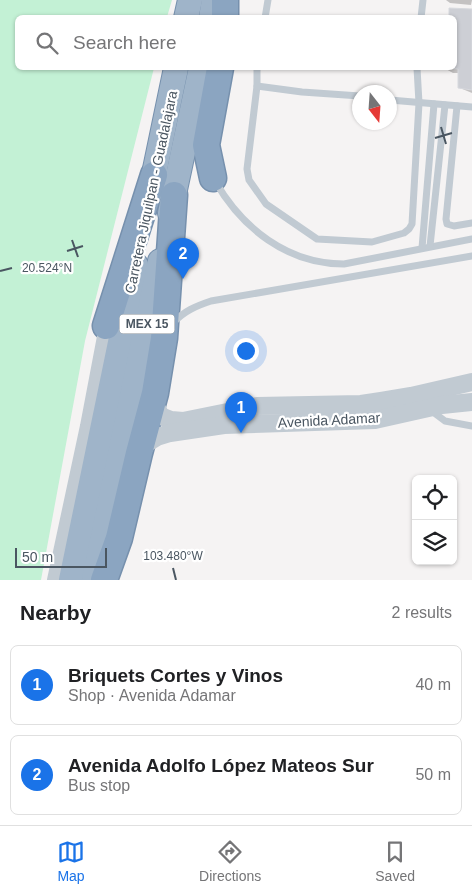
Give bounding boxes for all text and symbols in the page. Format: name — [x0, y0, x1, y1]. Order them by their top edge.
search box — [15, 15, 457, 70]
icon: search — [33, 29, 61, 57]
text: Search here — [73, 32, 177, 53]
north arrow — [352, 85, 397, 130]
street label: Carretera Jiquilpan - Guadalajara — [122, 89, 180, 295]
pin: 2 — [167, 238, 199, 279]
text: 20.524°N — [22, 261, 72, 275]
road number: MEX 15 — [120, 314, 174, 334]
your location — [233, 338, 259, 364]
pin: 1 — [225, 392, 257, 433]
street label: Avenida Adamar — [277, 409, 381, 431]
map controls — [412, 475, 457, 565]
button: locate — [412, 475, 457, 520]
button: layers — [412, 520, 457, 565]
scale bar — [15, 545, 108, 568]
text: 50 m — [22, 549, 53, 565]
text: 103.480°W — [143, 549, 203, 563]
text: Nearby — [20, 601, 91, 624]
text: 2 results — [392, 604, 452, 621]
text: Briquets Cortes y Vinos — [68, 665, 283, 686]
text: 1 — [33, 676, 41, 693]
text: 40 m — [415, 676, 451, 693]
text: Shop · Avenida Adamar — [68, 687, 236, 704]
text: Avenida Adolfo López Mateos Sur — [68, 755, 374, 776]
text: 2 — [33, 766, 41, 783]
text: 50 m — [415, 766, 451, 783]
text: Bus stop — [68, 777, 130, 794]
tab: Map — [57, 838, 85, 884]
tab: Directions — [199, 838, 261, 884]
tab: Saved — [375, 838, 415, 884]

